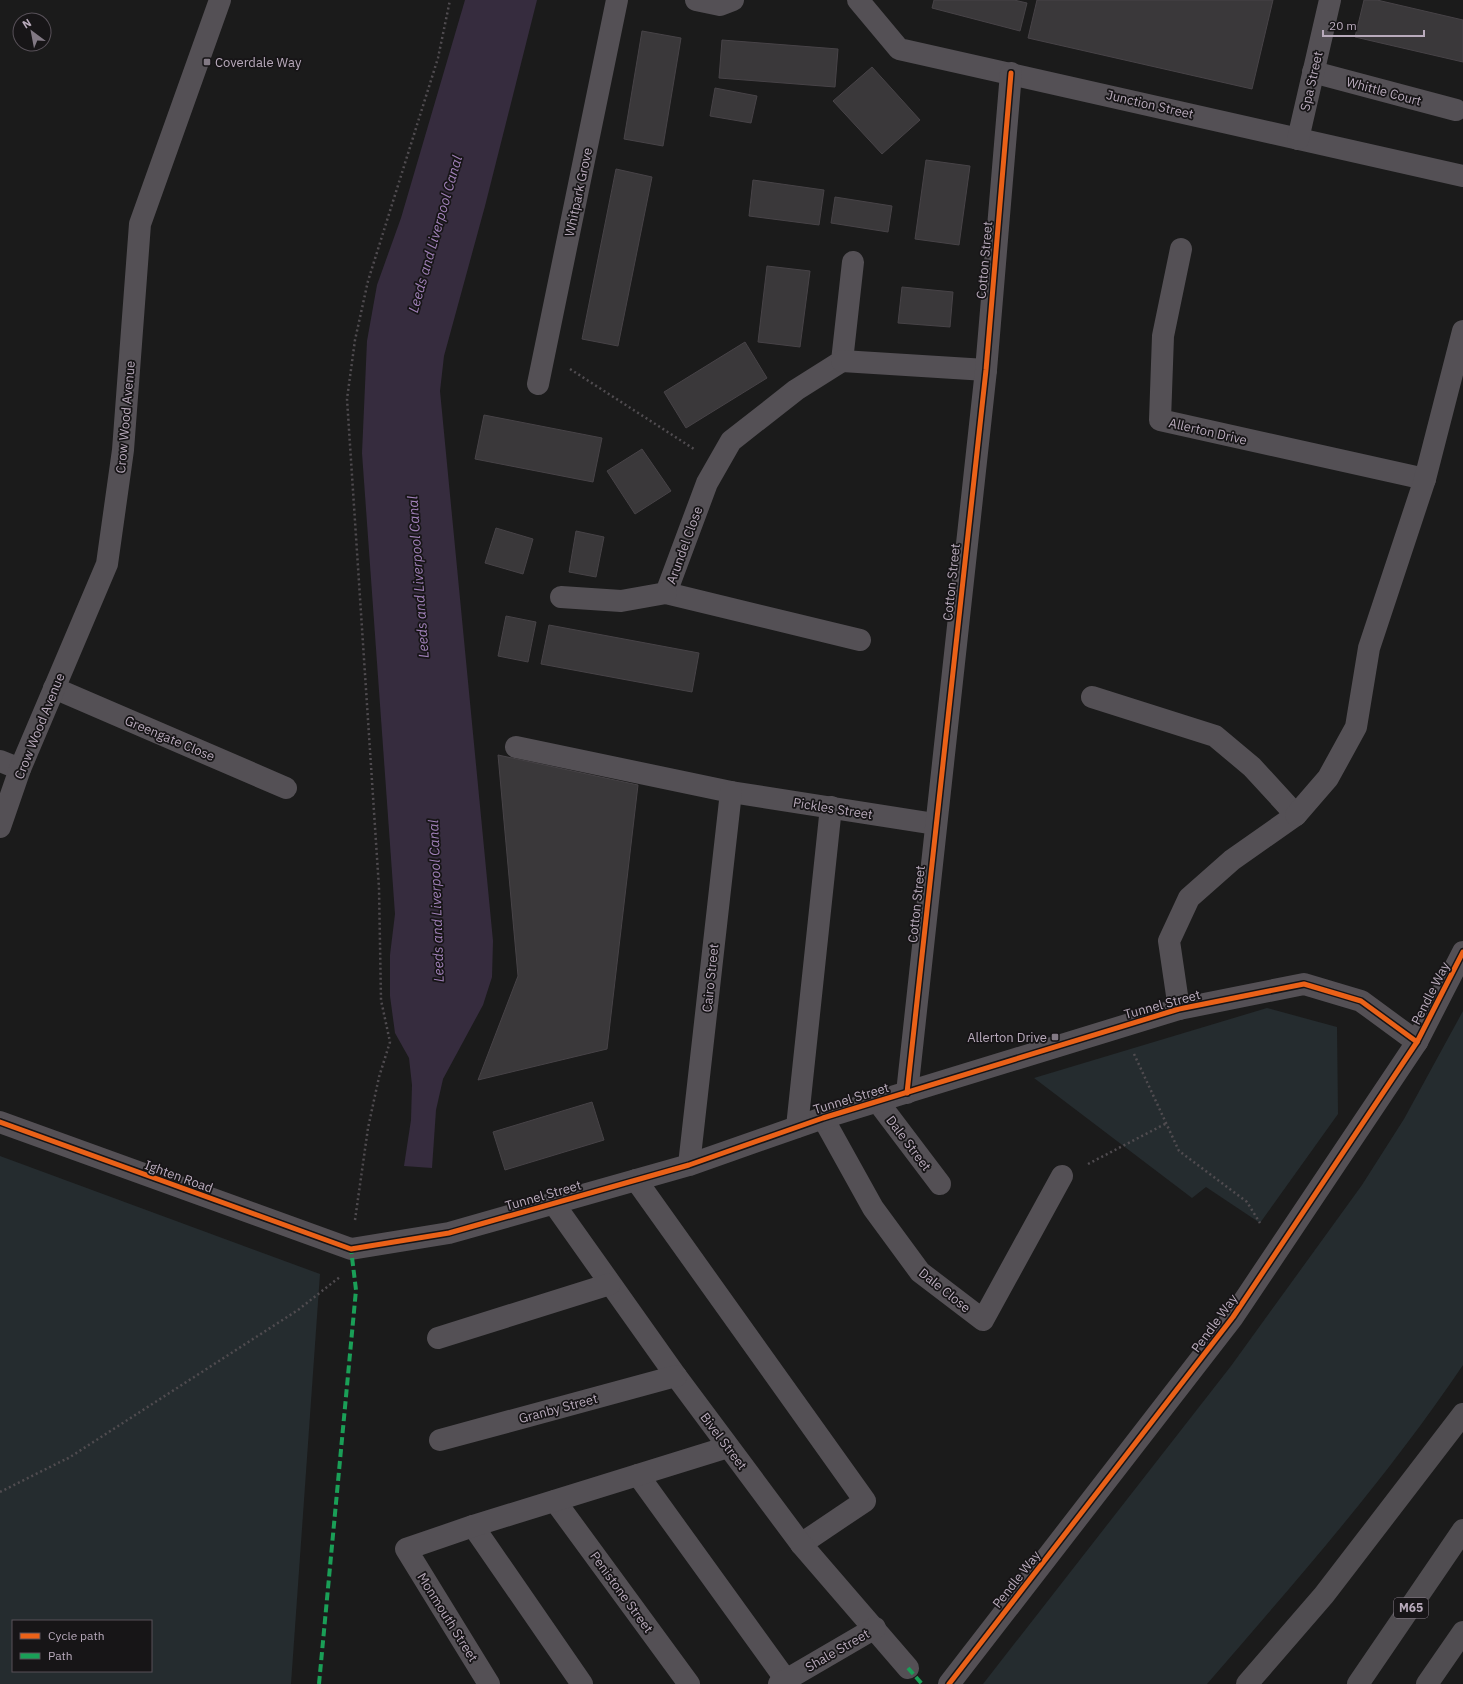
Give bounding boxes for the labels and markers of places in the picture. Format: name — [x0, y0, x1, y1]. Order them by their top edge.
place label: Coverdale Way — [215, 54, 302, 71]
marker: Coverdale Way — [202, 57, 212, 67]
place label: Allerton Drive — [967, 1029, 1047, 1046]
marker: Allerton Drive — [1050, 1032, 1060, 1042]

